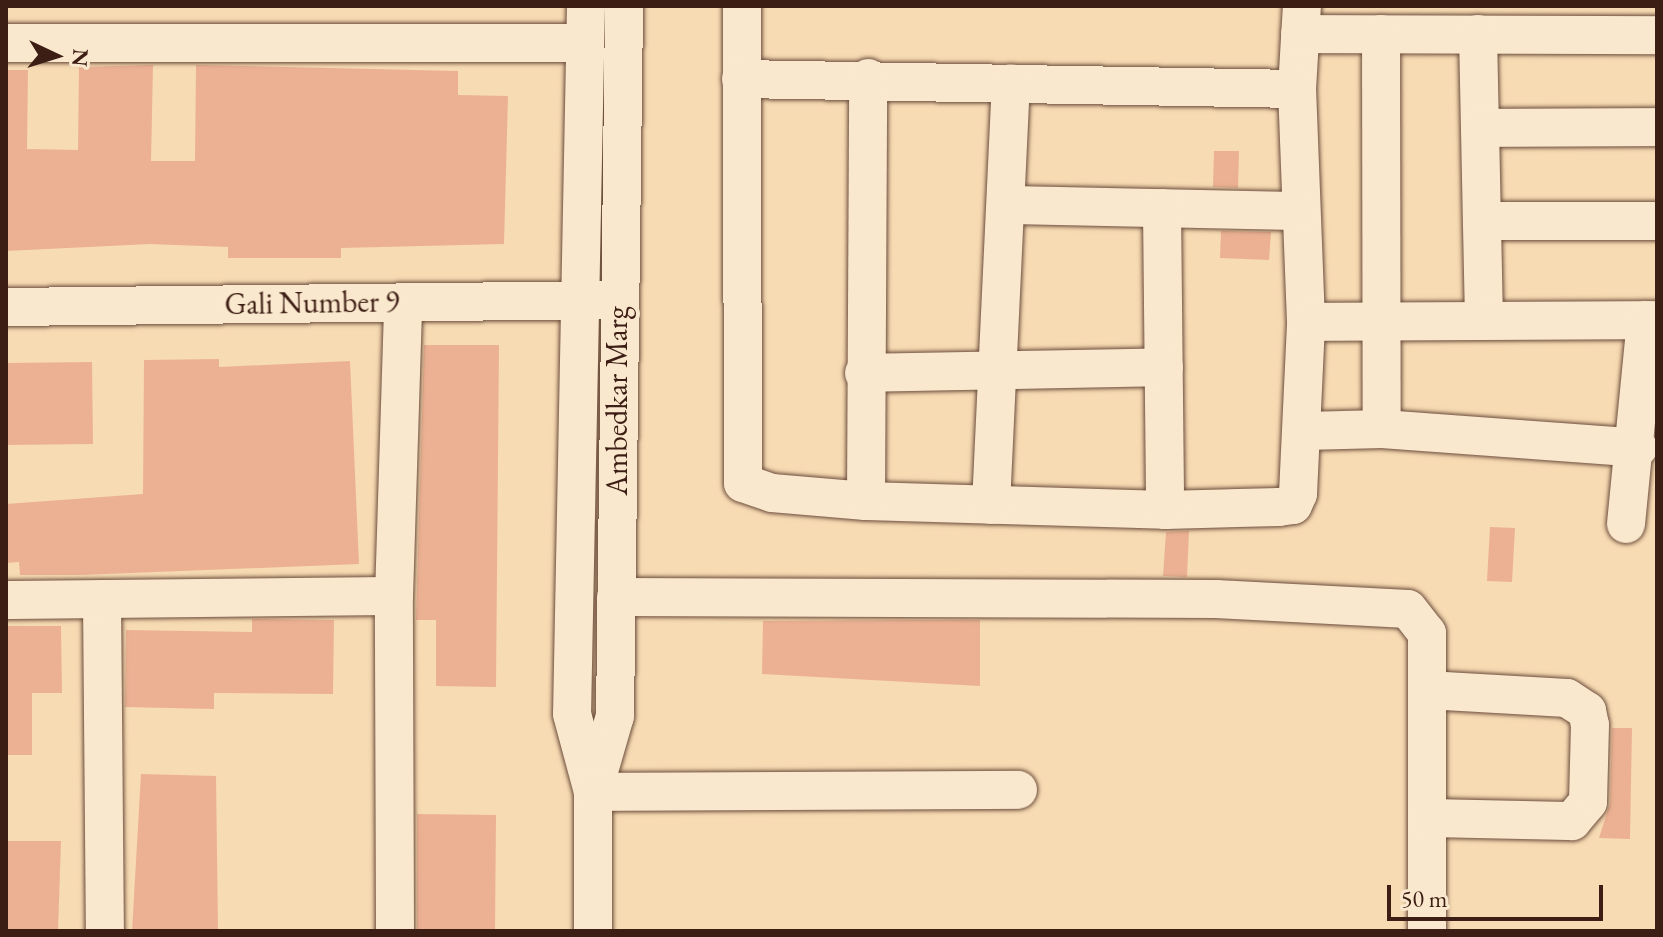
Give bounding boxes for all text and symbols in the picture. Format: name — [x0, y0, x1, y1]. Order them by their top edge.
north arrow — [16, 16, 96, 96]
text: N — [65, 48, 96, 68]
street label: Gali Number 9 — [224, 283, 400, 323]
street label: Ambedkar Marg — [599, 306, 635, 496]
scale bar — [1391, 869, 1607, 919]
text: 50 m — [1401, 883, 1448, 914]

